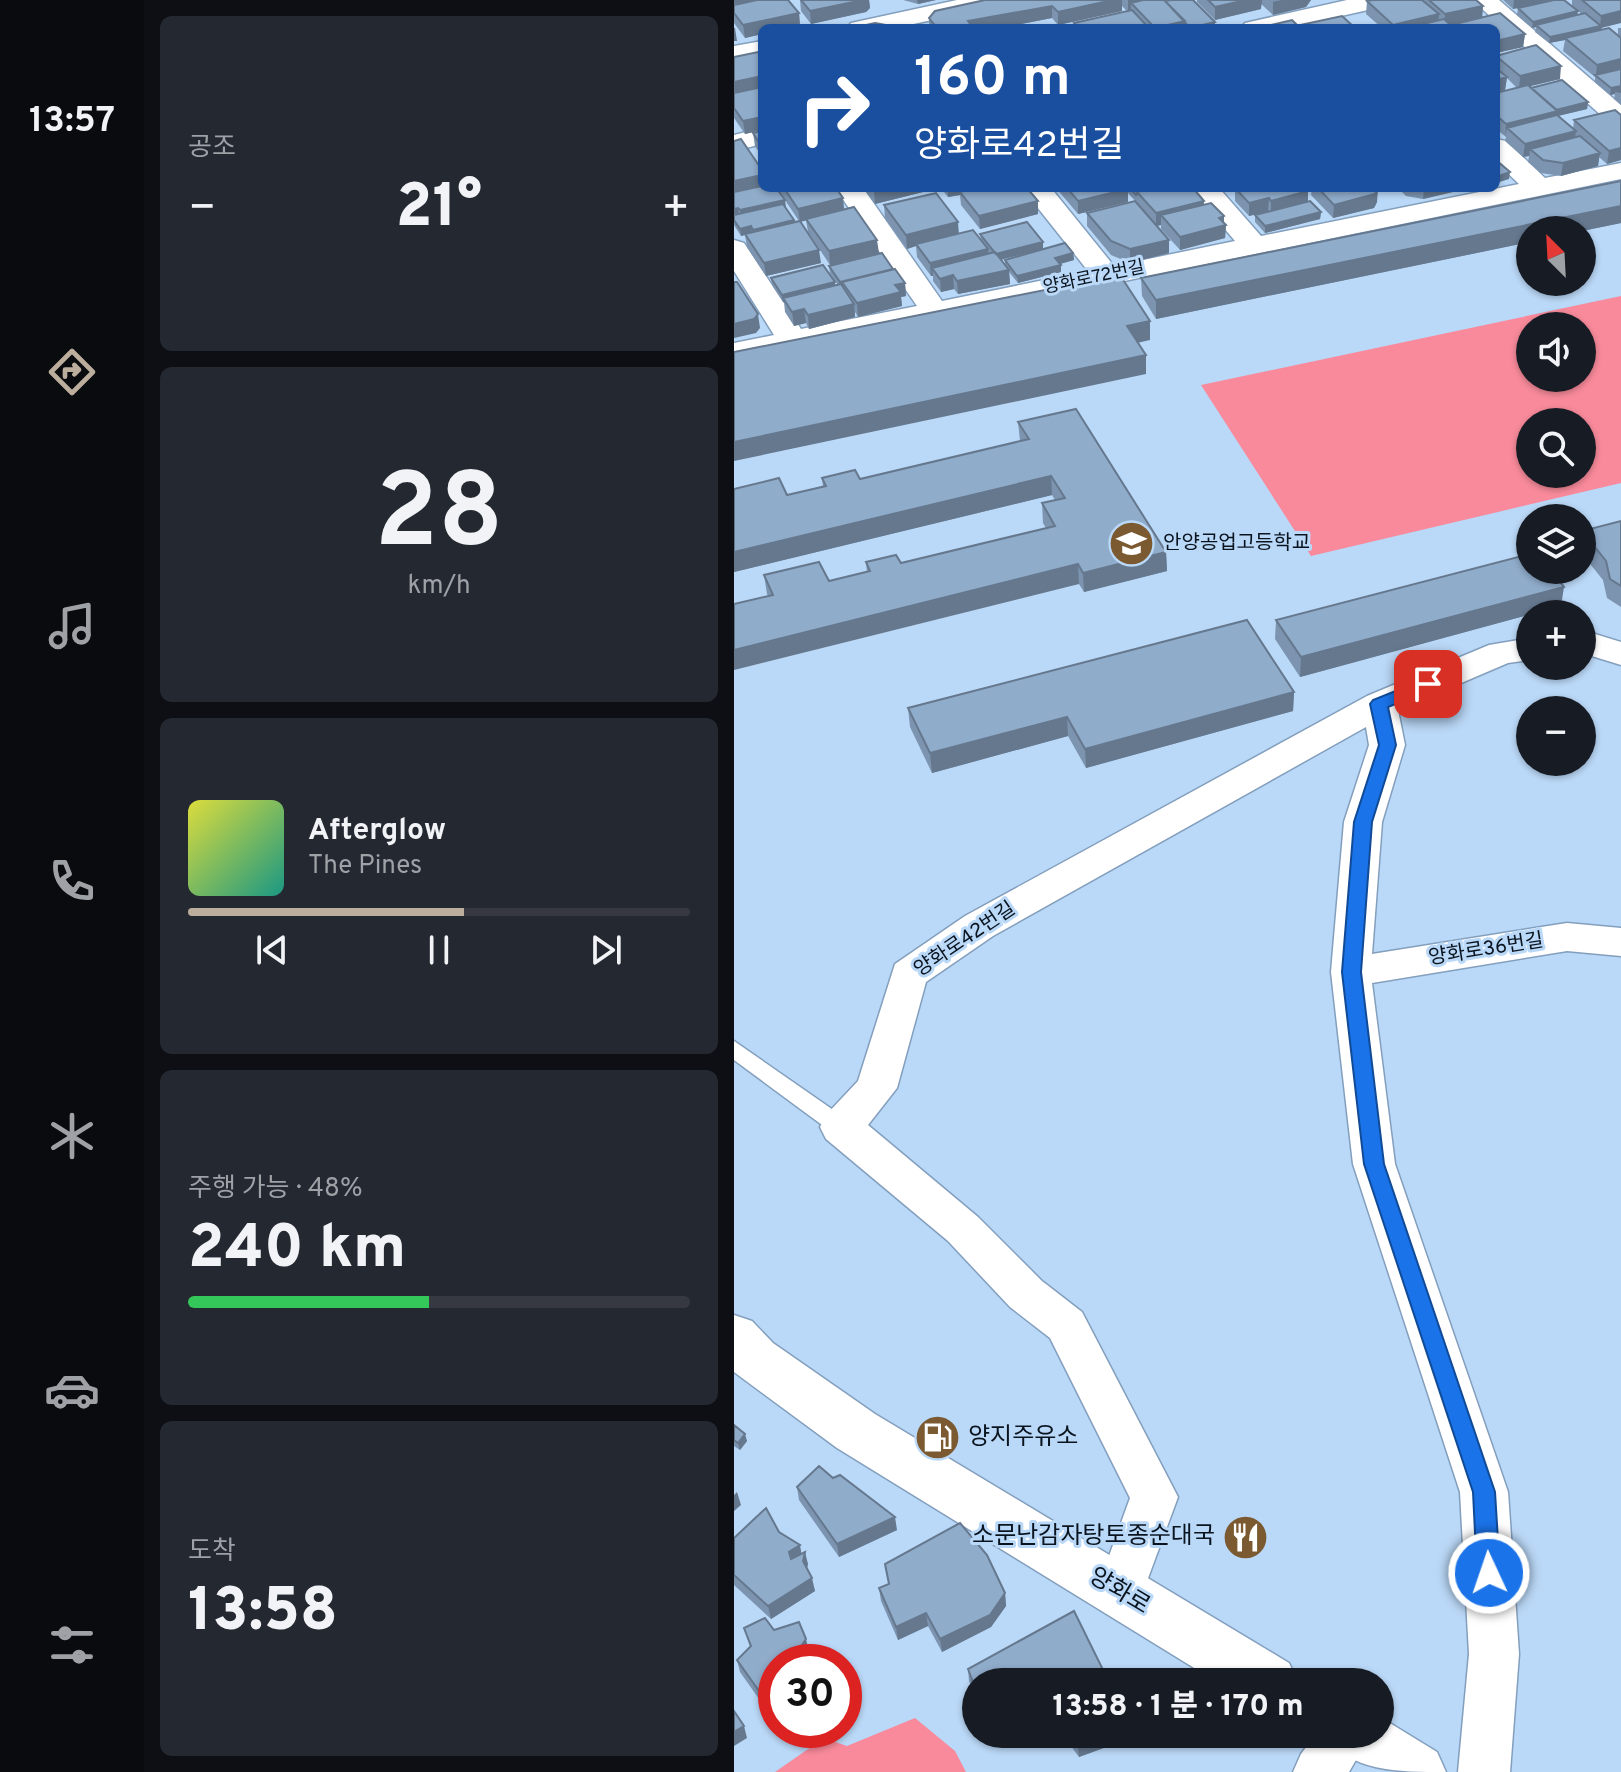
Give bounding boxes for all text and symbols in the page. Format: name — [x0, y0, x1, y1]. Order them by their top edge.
text: 160 m — [914, 45, 1071, 115]
icon: right — [782, 56, 886, 160]
text: 13:57 — [29, 99, 115, 145]
text: 양화로42번길 — [914, 124, 1124, 170]
text: 공조 — [188, 132, 236, 165]
text: 21° — [396, 172, 482, 248]
text: − — [188, 182, 216, 238]
text: + — [662, 182, 690, 238]
north arrow — [1516, 216, 1596, 296]
map controls — [1516, 216, 1596, 776]
street label: 양화로72번길 — [1041, 256, 1147, 300]
button: sound — [1516, 312, 1596, 392]
icon: directions — [44, 344, 100, 400]
button: search — [1516, 408, 1596, 488]
text: 28 — [374, 452, 504, 584]
button: layers — [1516, 504, 1596, 584]
school or university icon: 안양공업고등학교 — [1108, 520, 1156, 568]
place label: 안양공업고등학교 — [1163, 531, 1310, 557]
text: km/h — [407, 570, 471, 603]
icon: music — [44, 598, 100, 654]
button: + — [1516, 600, 1596, 680]
pin — [1394, 650, 1462, 718]
icon: arrive — [1406, 662, 1450, 706]
button: − — [1516, 696, 1596, 776]
text: Afterglow — [308, 813, 446, 850]
text: The Pines — [308, 850, 422, 883]
icon: phone — [44, 853, 100, 909]
street label: 양화로42번길 — [909, 897, 1021, 983]
icon: previous — [250, 928, 294, 972]
icon: pause — [417, 928, 461, 972]
icon: next — [584, 928, 628, 972]
street label: 양화로36번길 — [1427, 928, 1545, 972]
icon: climate — [44, 1108, 100, 1164]
text: 주행 가능 · 48% — [188, 1173, 363, 1206]
text: 240 km — [188, 1213, 406, 1289]
icon: car — [44, 1362, 100, 1418]
fuel station icon: 양지주유소 — [913, 1414, 961, 1462]
place label: 양지주유소 — [968, 1423, 1078, 1453]
restaurant icon: 소문난감자탕토종순대국 — [1222, 1513, 1270, 1561]
place label: 소문난감자탕토종순대국 — [972, 1522, 1215, 1552]
position arrow — [1447, 1531, 1531, 1615]
text: 도착 — [188, 1536, 236, 1569]
street label: 양화로 — [1083, 1562, 1155, 1622]
text: 13:58 — [188, 1576, 338, 1652]
icon: filters — [44, 1617, 100, 1673]
speed limit sign: 30 — [758, 1644, 862, 1748]
text: 13:58 · 1 분 · 170 m — [1053, 1689, 1303, 1726]

